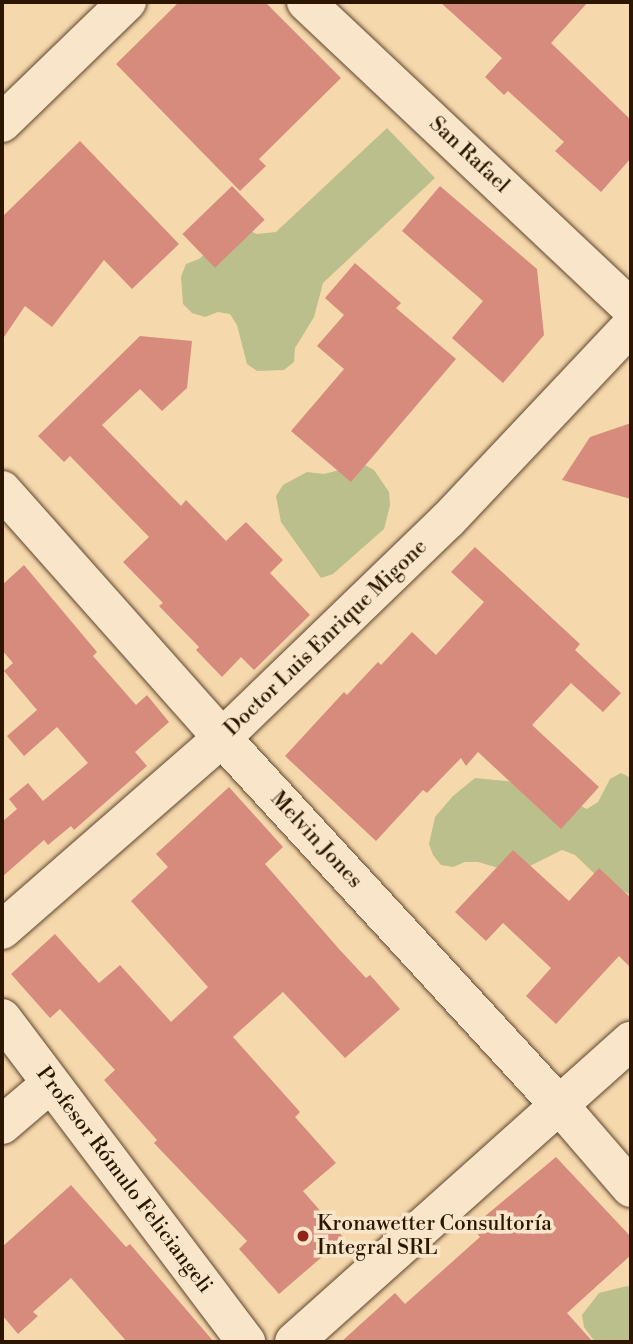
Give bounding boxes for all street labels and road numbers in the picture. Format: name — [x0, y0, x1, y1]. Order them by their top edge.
street label: San Rafael — [424, 112, 514, 198]
street label: Doctor Luis Enrique Migone — [219, 534, 433, 742]
street label: Melvin Jones — [265, 786, 367, 894]
street label: Profesor Rómulo Feliciangeli — [31, 1062, 217, 1298]

